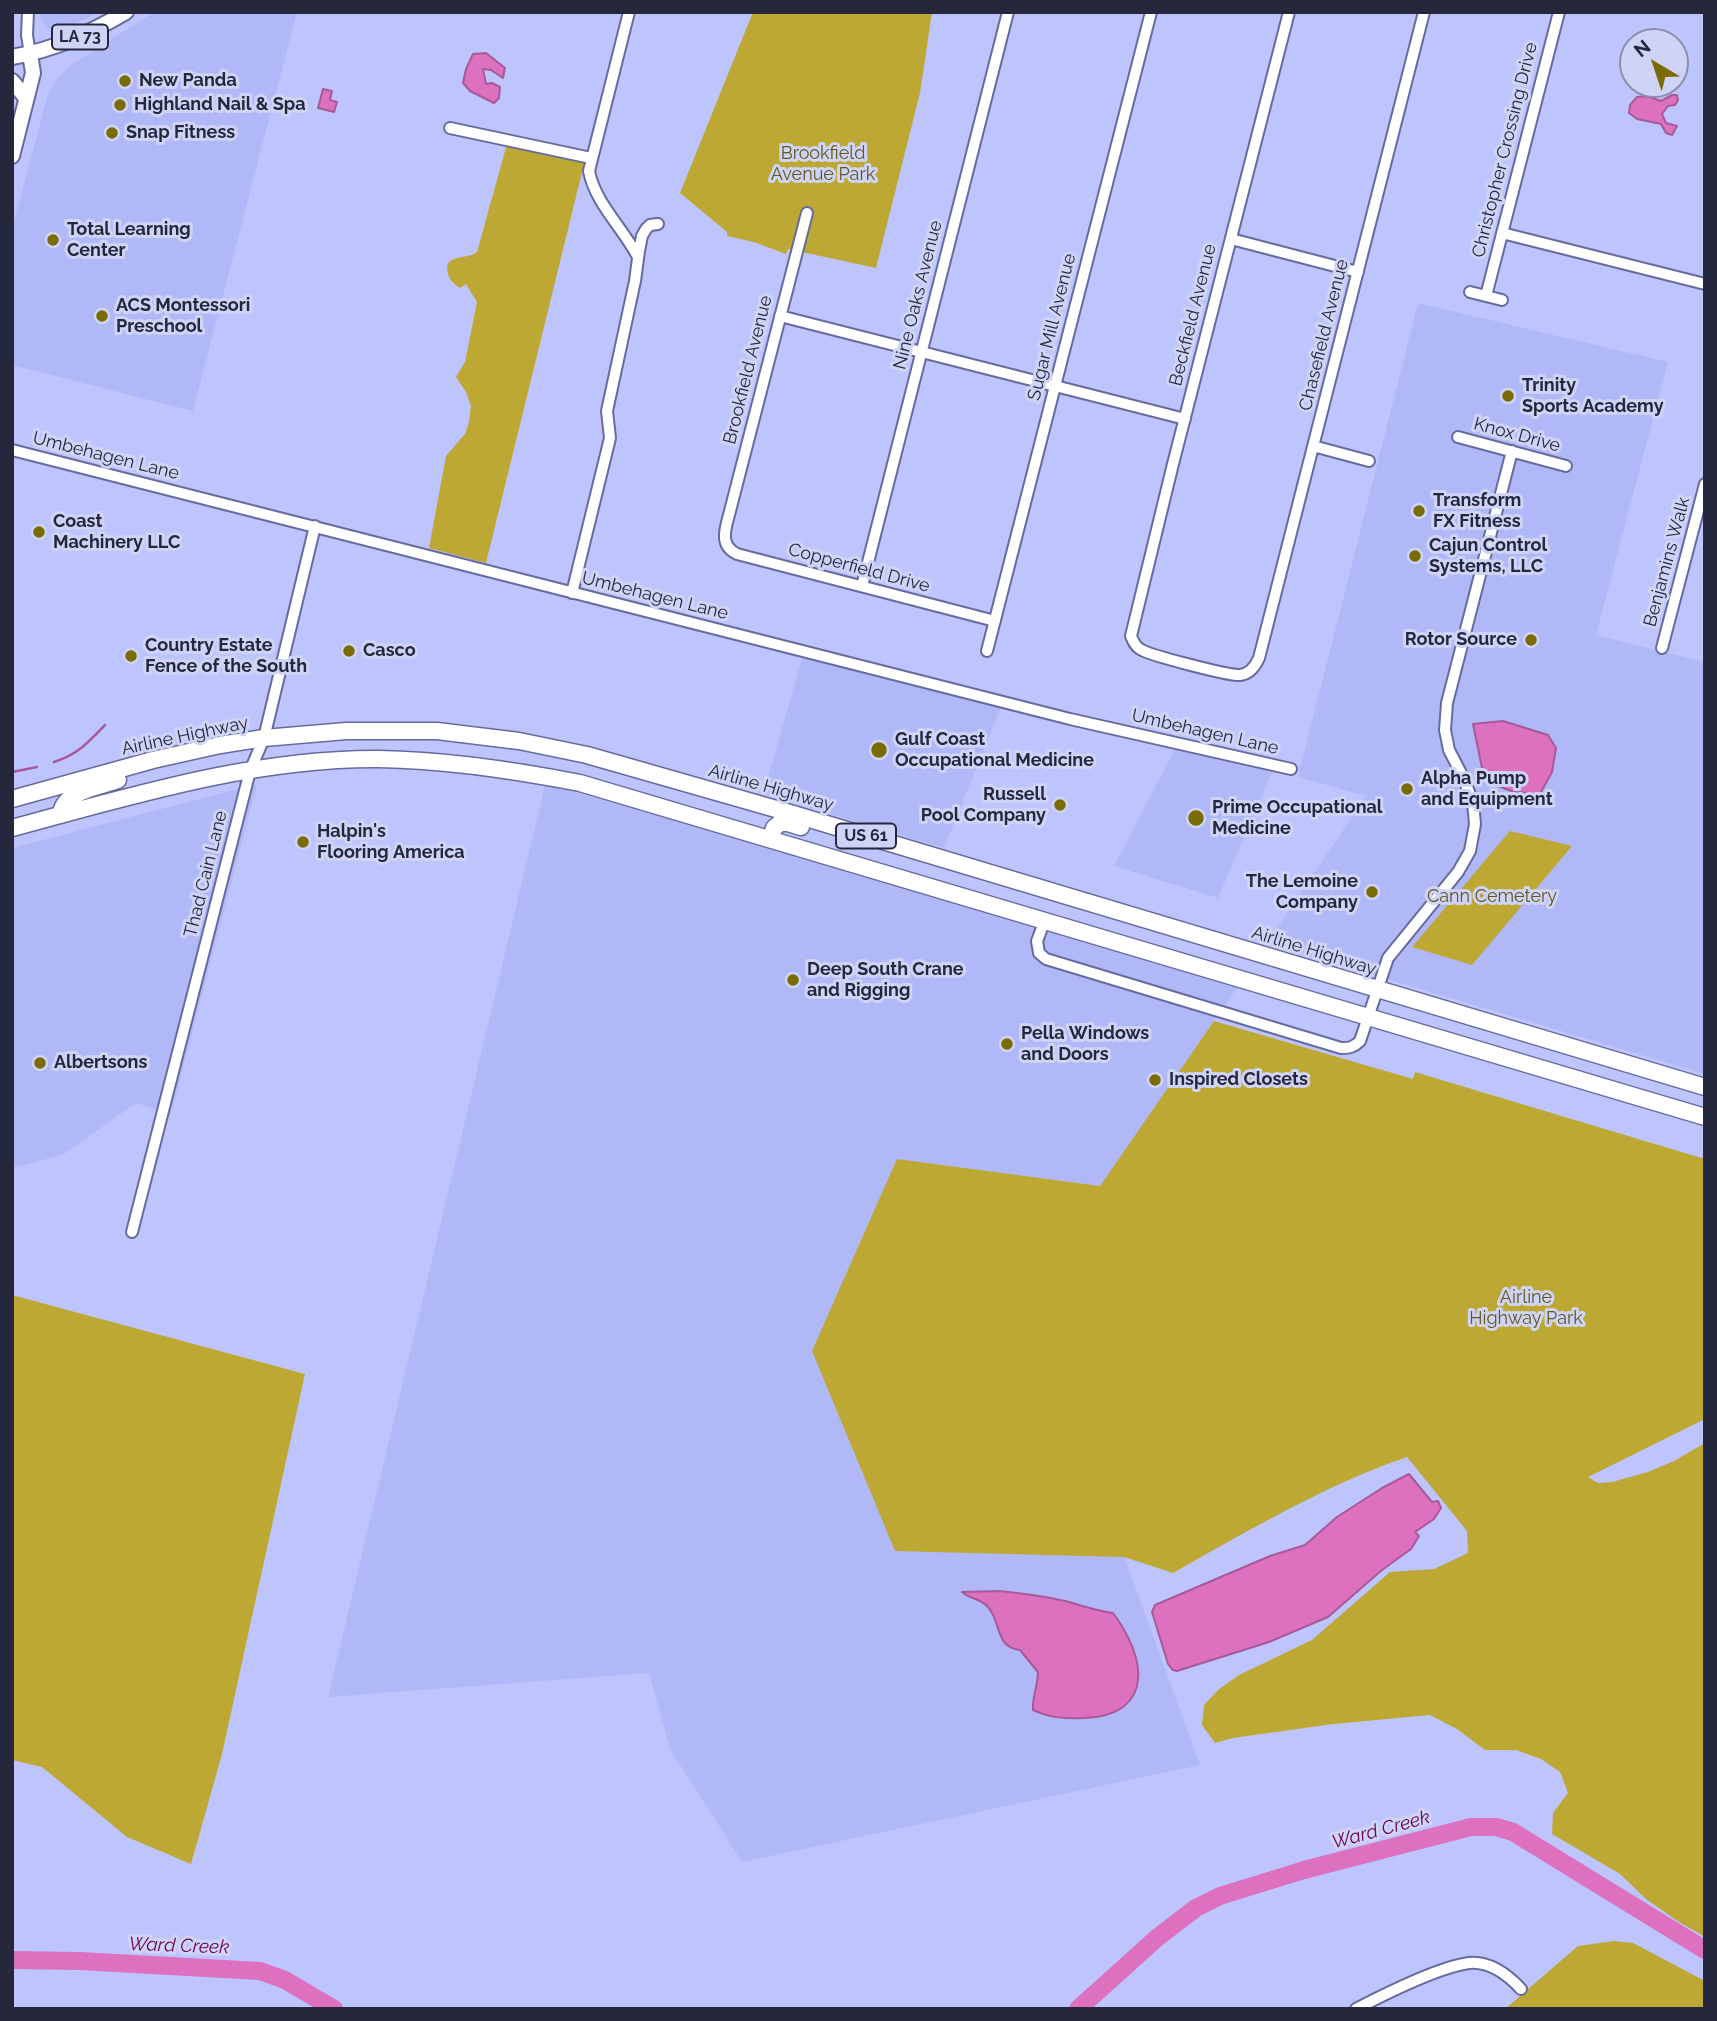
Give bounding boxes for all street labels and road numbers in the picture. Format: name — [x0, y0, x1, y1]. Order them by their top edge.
road number: LA 73 — [52, 24, 108, 50]
street label: Christopher Crossing Drive — [1468, 40, 1542, 260]
street label: Nine Oaks Avenue — [889, 218, 947, 372]
street label: Beckfield Avenue — [1165, 242, 1221, 388]
street label: Sugar Mill Avenue — [1023, 251, 1081, 403]
street label: Chasefield Avenue — [1295, 257, 1353, 413]
street label: Brookfield Avenue — [719, 293, 777, 447]
street label: Knox Drive — [1471, 413, 1563, 457]
street label: Umbehagen Lane — [31, 427, 181, 485]
street label: Benjamins Walk — [1639, 495, 1695, 629]
street label: Copperfield Drive — [786, 539, 932, 597]
street label: Umbehagen Lane — [580, 567, 730, 625]
street label: Umbehagen Lane — [1129, 705, 1281, 759]
street label: Airline Highway — [120, 712, 250, 760]
street label: Airline Highway — [706, 760, 836, 816]
street label: Thad Cain Lane — [180, 809, 232, 939]
road number: US 61 — [836, 824, 896, 848]
street label: Airline Highway — [1249, 922, 1379, 980]

